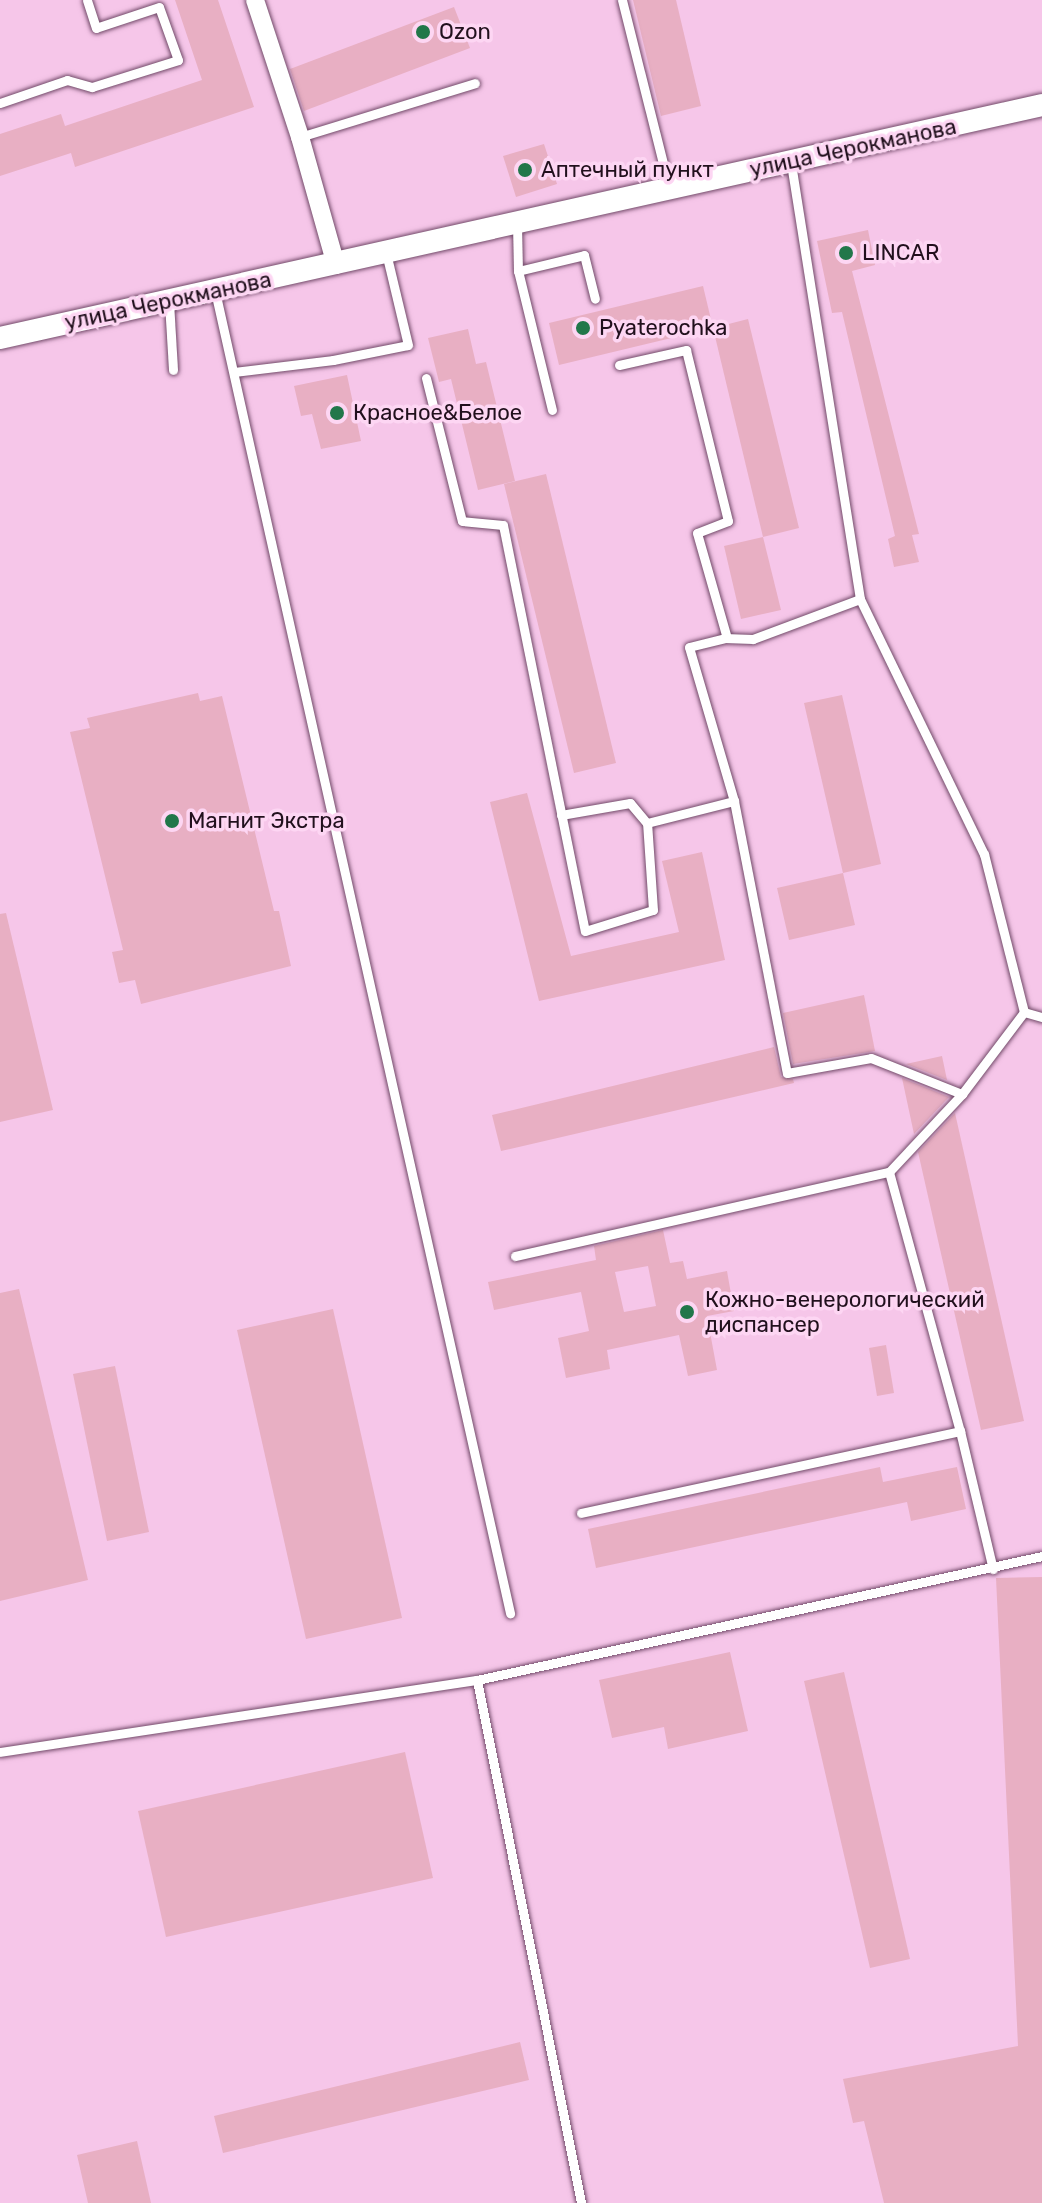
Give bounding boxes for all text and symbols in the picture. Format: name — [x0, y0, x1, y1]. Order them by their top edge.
place label: Ozon — [439, 19, 491, 45]
marker: Ozon — [414, 23, 432, 41]
street label: улица Черокманова — [747, 113, 959, 183]
place label: Аптечный пункт — [541, 157, 714, 183]
marker: Аптечный пункт — [516, 161, 534, 179]
place label: LINCAR — [862, 240, 939, 266]
marker: LINCAR — [837, 244, 855, 262]
street label: улица Черокманова — [62, 266, 274, 336]
place label: Pyaterochka — [599, 315, 727, 341]
marker: Pyaterochka — [574, 319, 592, 337]
place label: Красное&Белое — [353, 400, 522, 426]
marker: Красное&Белое — [328, 404, 346, 422]
place label: Магнит Экстра — [188, 808, 345, 834]
marker: Магнит Экстра — [163, 812, 181, 830]
place label: Кожно-венерологический диспансер — [705, 1286, 985, 1338]
marker: Кожно-венерологический диспансер — [676, 1301, 698, 1323]

